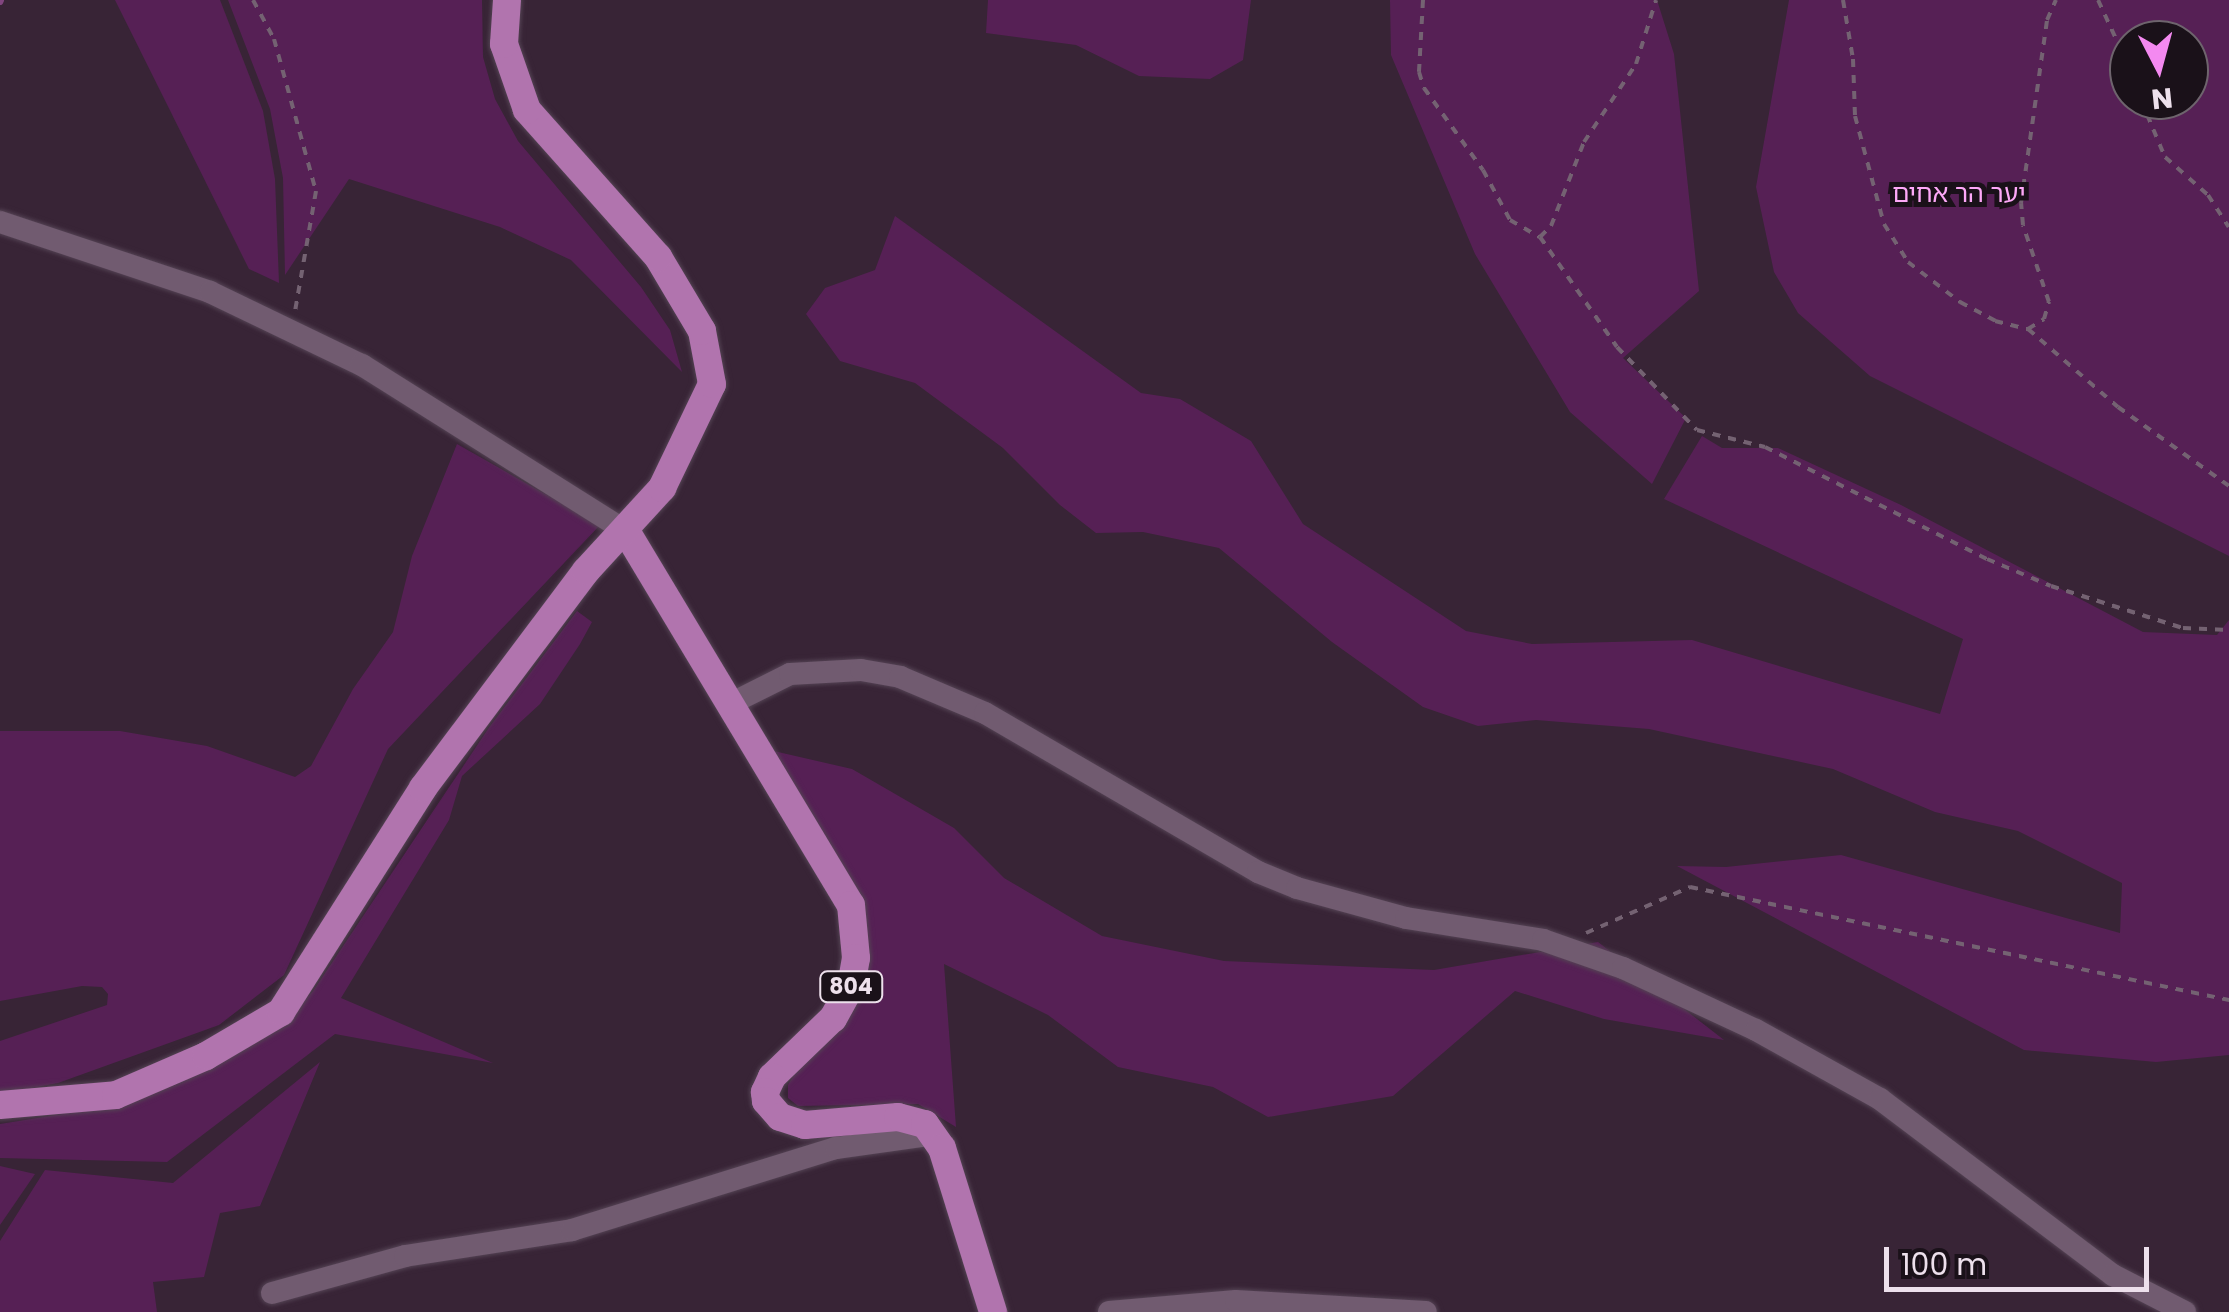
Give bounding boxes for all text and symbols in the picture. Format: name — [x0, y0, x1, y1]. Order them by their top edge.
north arrow — [2109, 20, 2209, 120]
text: N — [2149, 78, 2174, 119]
park label: יער הר אחים — [1892, 179, 2026, 209]
road number: 804 — [818, 970, 884, 1004]
scale bar — [1889, 1227, 2154, 1289]
text: 100 m — [1901, 1243, 1987, 1286]

